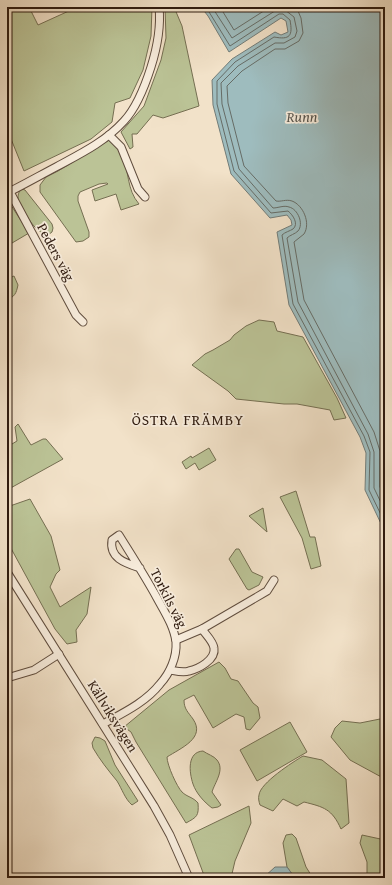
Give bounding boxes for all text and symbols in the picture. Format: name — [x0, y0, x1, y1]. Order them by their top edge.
water label: Runn — [286, 106, 318, 127]
street label: Peders väg — [32, 219, 80, 285]
district label: ÖSTRA FRÄMBY — [132, 409, 244, 430]
street label: Torkils väg — [145, 565, 193, 631]
street label: Källviksvägen — [83, 676, 143, 756]

